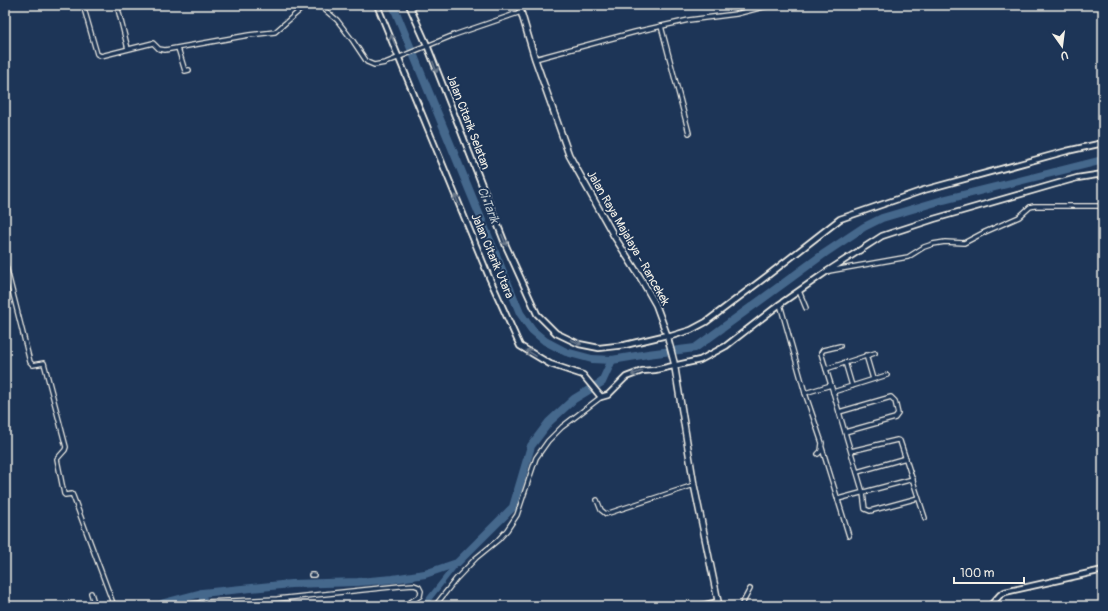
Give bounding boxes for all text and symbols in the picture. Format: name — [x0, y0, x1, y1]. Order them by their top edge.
north arrow — [1042, 26, 1082, 66]
one-way arrow — [388, 35, 396, 47]
text: U — [1059, 48, 1069, 62]
one-way arrow — [432, 60, 440, 72]
street label: Jalan Citarik Selatan — [443, 72, 493, 172]
street label: Jalan Raya Majalaya - Rancekek — [583, 168, 673, 308]
water label: Ci Tarik — [473, 184, 503, 227]
one-way arrow — [453, 194, 461, 206]
street label: Jalan Citarik Utara — [467, 211, 517, 301]
one-way arrow — [500, 233, 508, 245]
one-way arrow — [569, 339, 581, 347]
one-way arrow — [525, 348, 537, 356]
one-way arrow — [631, 369, 643, 377]
scale bar — [954, 559, 1024, 585]
text: 100 m — [960, 566, 995, 581]

